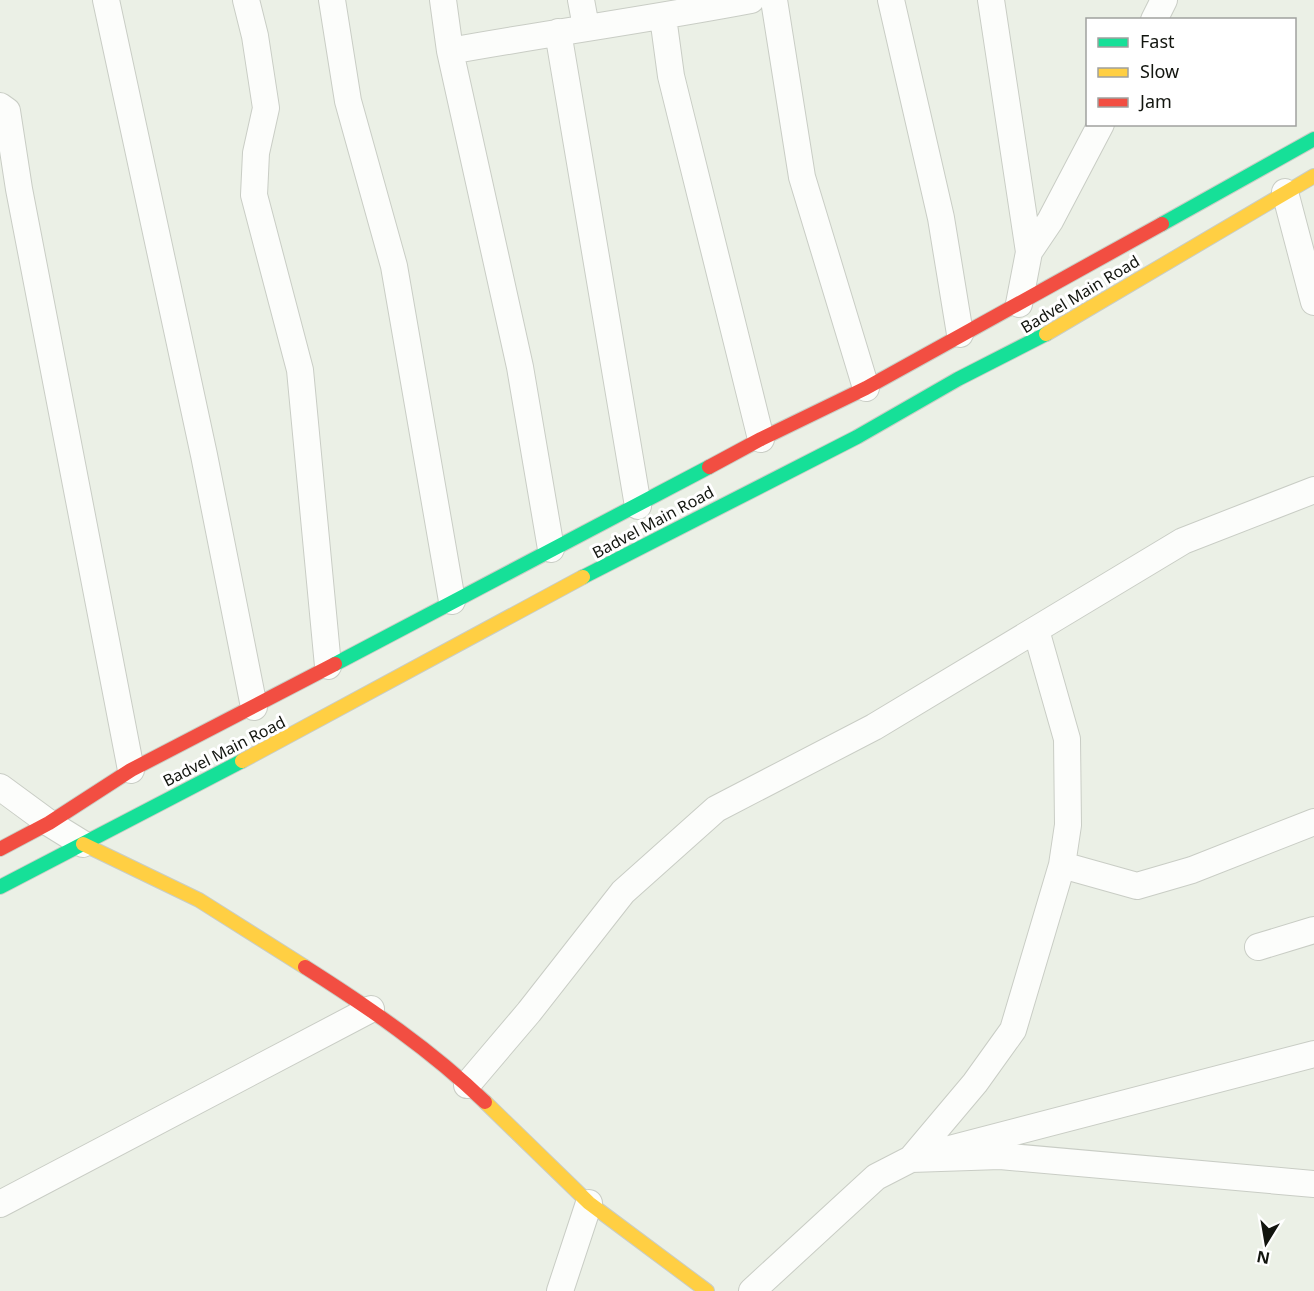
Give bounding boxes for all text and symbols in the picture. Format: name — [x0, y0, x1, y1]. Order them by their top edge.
legend — [1086, 18, 1296, 126]
text: Fast — [1140, 29, 1175, 53]
text: Slow — [1140, 59, 1179, 83]
text: Jam — [1138, 89, 1172, 113]
street label: Badvel Main Road — [1017, 250, 1143, 338]
street label: Badvel Main Road — [588, 481, 718, 563]
street label: Badvel Main Road — [159, 711, 289, 791]
north arrow — [1236, 1213, 1296, 1273]
text: N — [1255, 1246, 1272, 1270]

